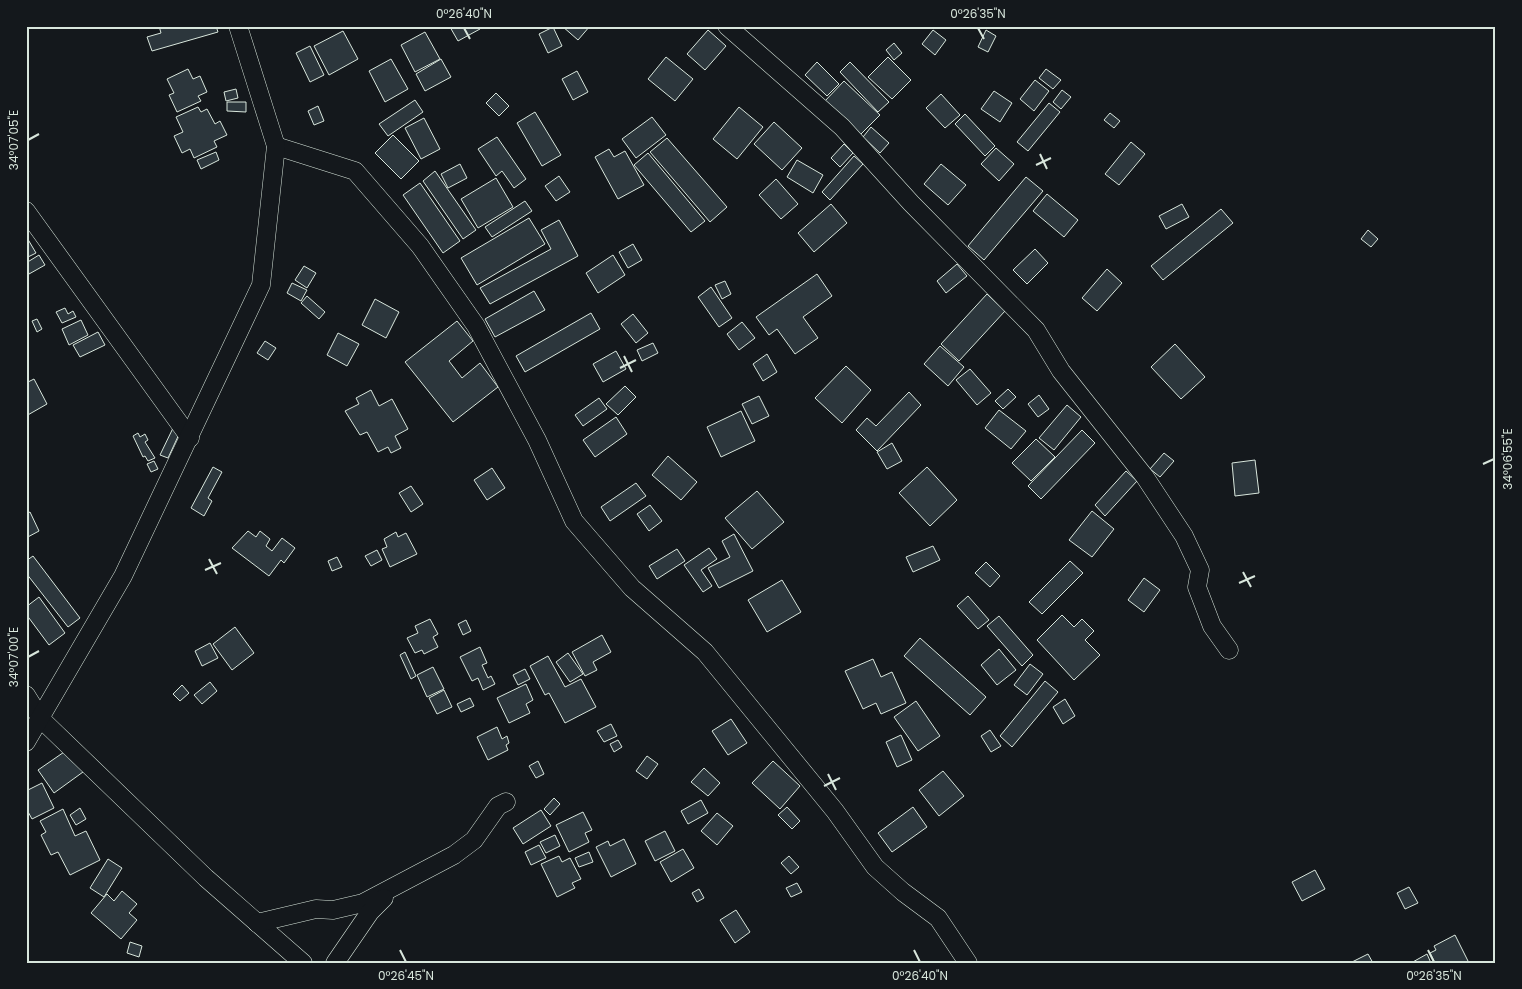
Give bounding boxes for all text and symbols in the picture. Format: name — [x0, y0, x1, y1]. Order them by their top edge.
text: 0°26'40"N — [436, 5, 492, 22]
text: 0°26'35"N — [950, 5, 1006, 22]
text: 34°07'05"E — [5, 110, 22, 170]
text: 34°06'55"E — [1499, 428, 1516, 490]
text: 34°07'00"E — [5, 627, 22, 687]
text: 0°26'45"N — [378, 967, 434, 984]
text: 0°26'40"N — [892, 967, 948, 984]
text: 0°26'35"N — [1406, 967, 1462, 984]

